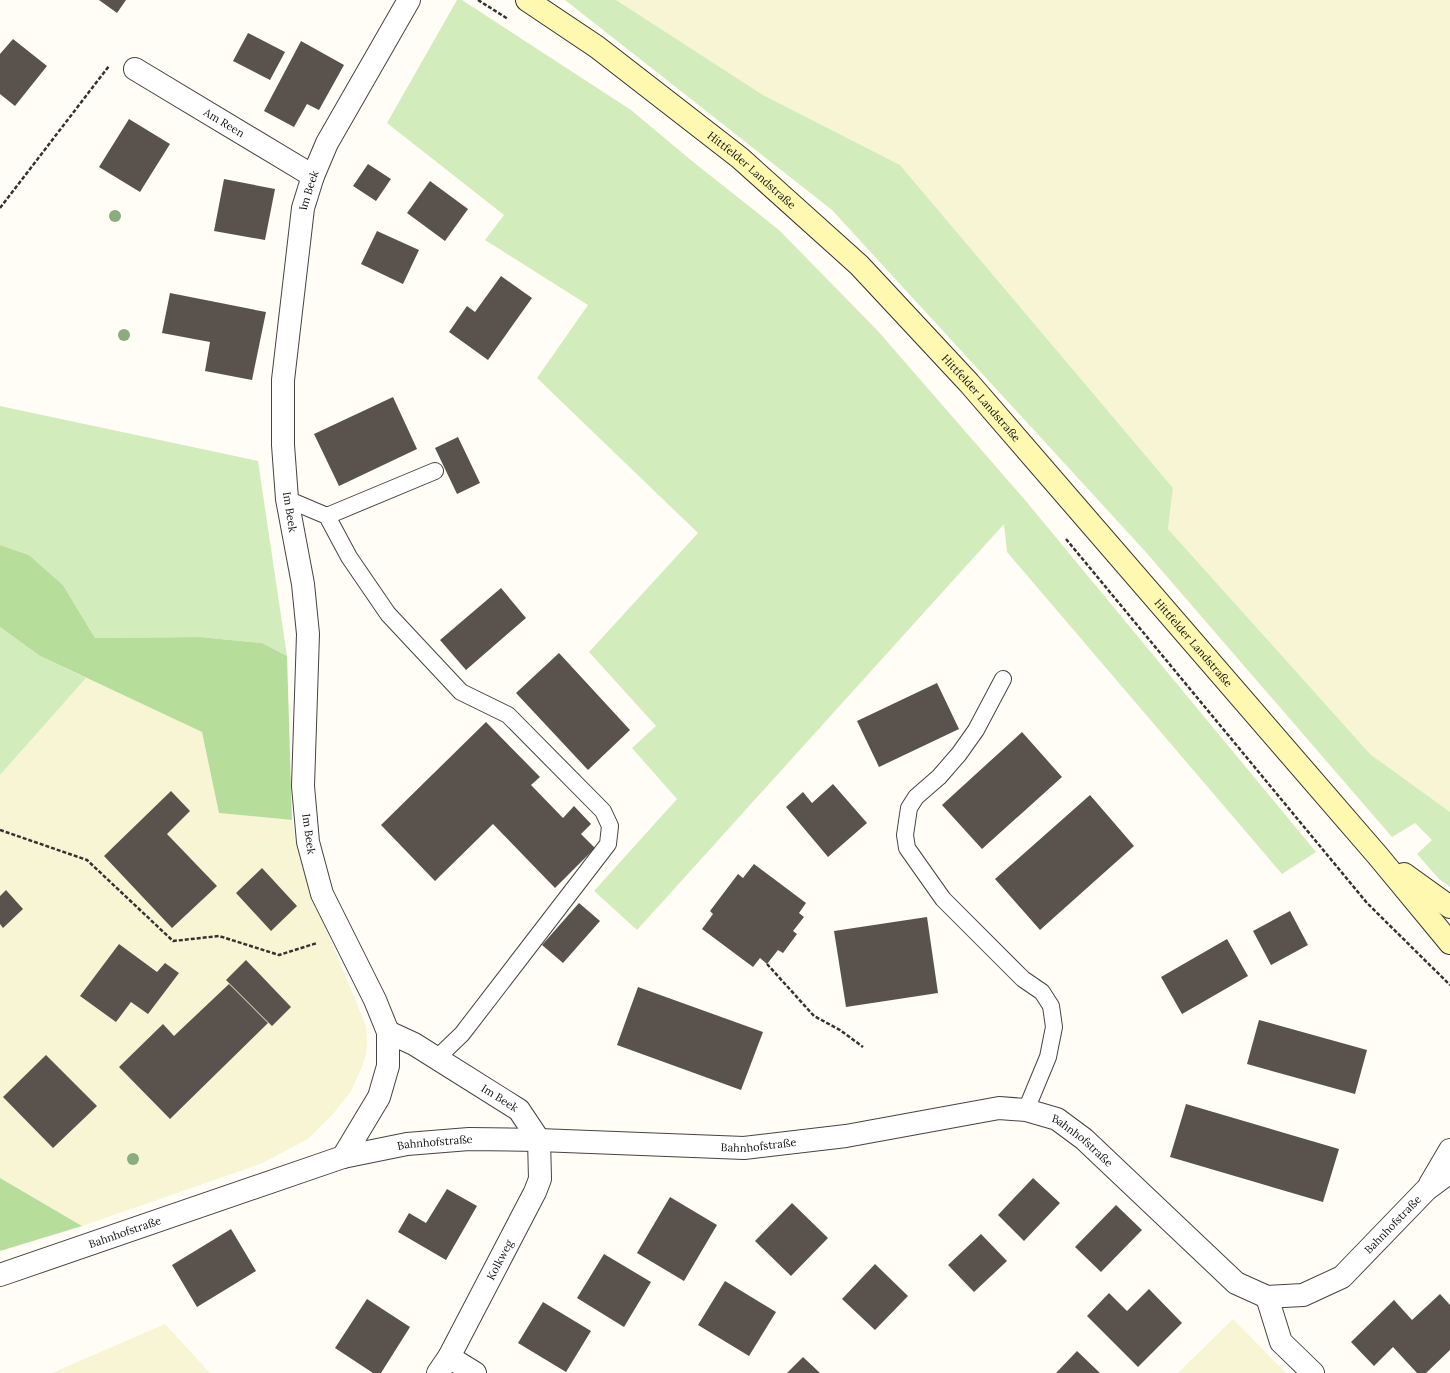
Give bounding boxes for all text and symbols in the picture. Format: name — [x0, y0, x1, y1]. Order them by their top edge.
street label: Am Reen — [200, 104, 247, 140]
street label: Hittfelder Landstraße — [705, 128, 799, 212]
street label: Im Beek — [296, 168, 322, 211]
street label: Hittfelder Landstraße — [939, 351, 1024, 445]
street label: Im Beek — [280, 491, 300, 533]
street label: Hittfelder Landstraße — [1152, 596, 1236, 690]
street label: Im Beek — [299, 813, 319, 855]
street label: Im Beek — [479, 1081, 521, 1115]
street label: Bahnhofstraße — [1050, 1111, 1116, 1170]
street label: Bahnhofstraße — [396, 1132, 473, 1153]
street label: Bahnhofstraße — [720, 1135, 797, 1155]
street label: Bahnhofstraße — [1361, 1192, 1424, 1257]
street label: Bahnhofstraße — [87, 1213, 163, 1251]
street label: Kolkweg — [483, 1237, 516, 1282]

